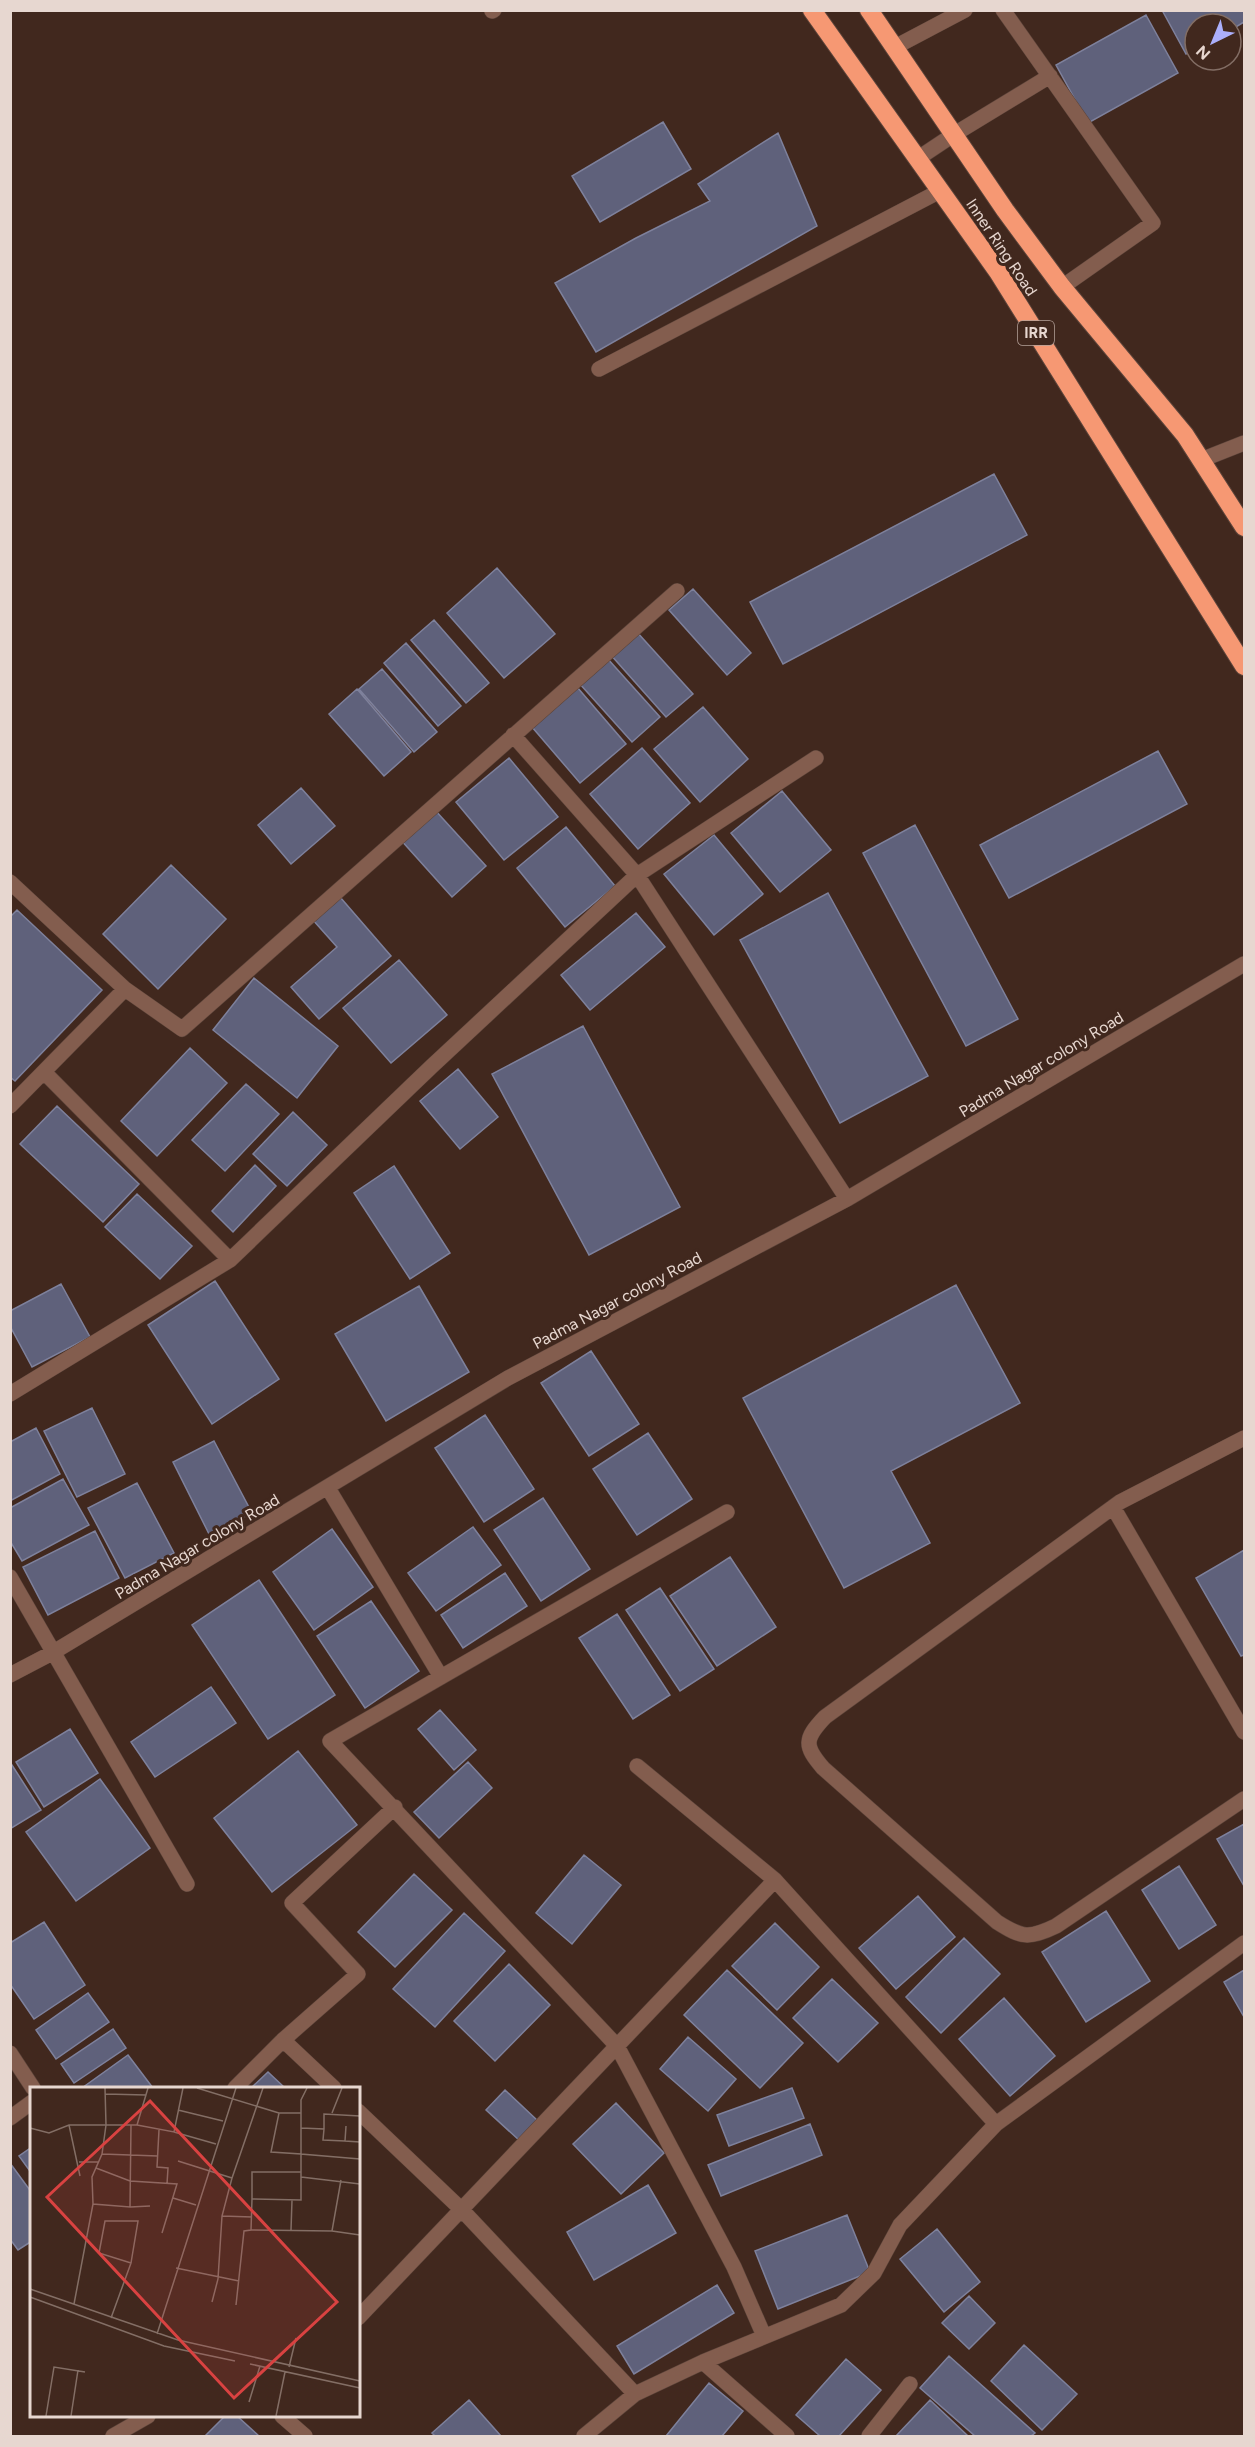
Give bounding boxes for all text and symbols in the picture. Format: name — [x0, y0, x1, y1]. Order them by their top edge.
north arrow — [1183, 12, 1243, 72]
text: N — [1192, 41, 1214, 64]
street label: Inner Ring Road — [962, 195, 1041, 299]
road number: IRR — [1018, 321, 1054, 345]
street label: Padma Nagar colony Road — [956, 1008, 1127, 1121]
street label: Padma Nagar colony Road — [530, 1248, 705, 1353]
street label: Padma Nagar colony Road — [112, 1490, 283, 1603]
inset map — [30, 2087, 360, 2417]

